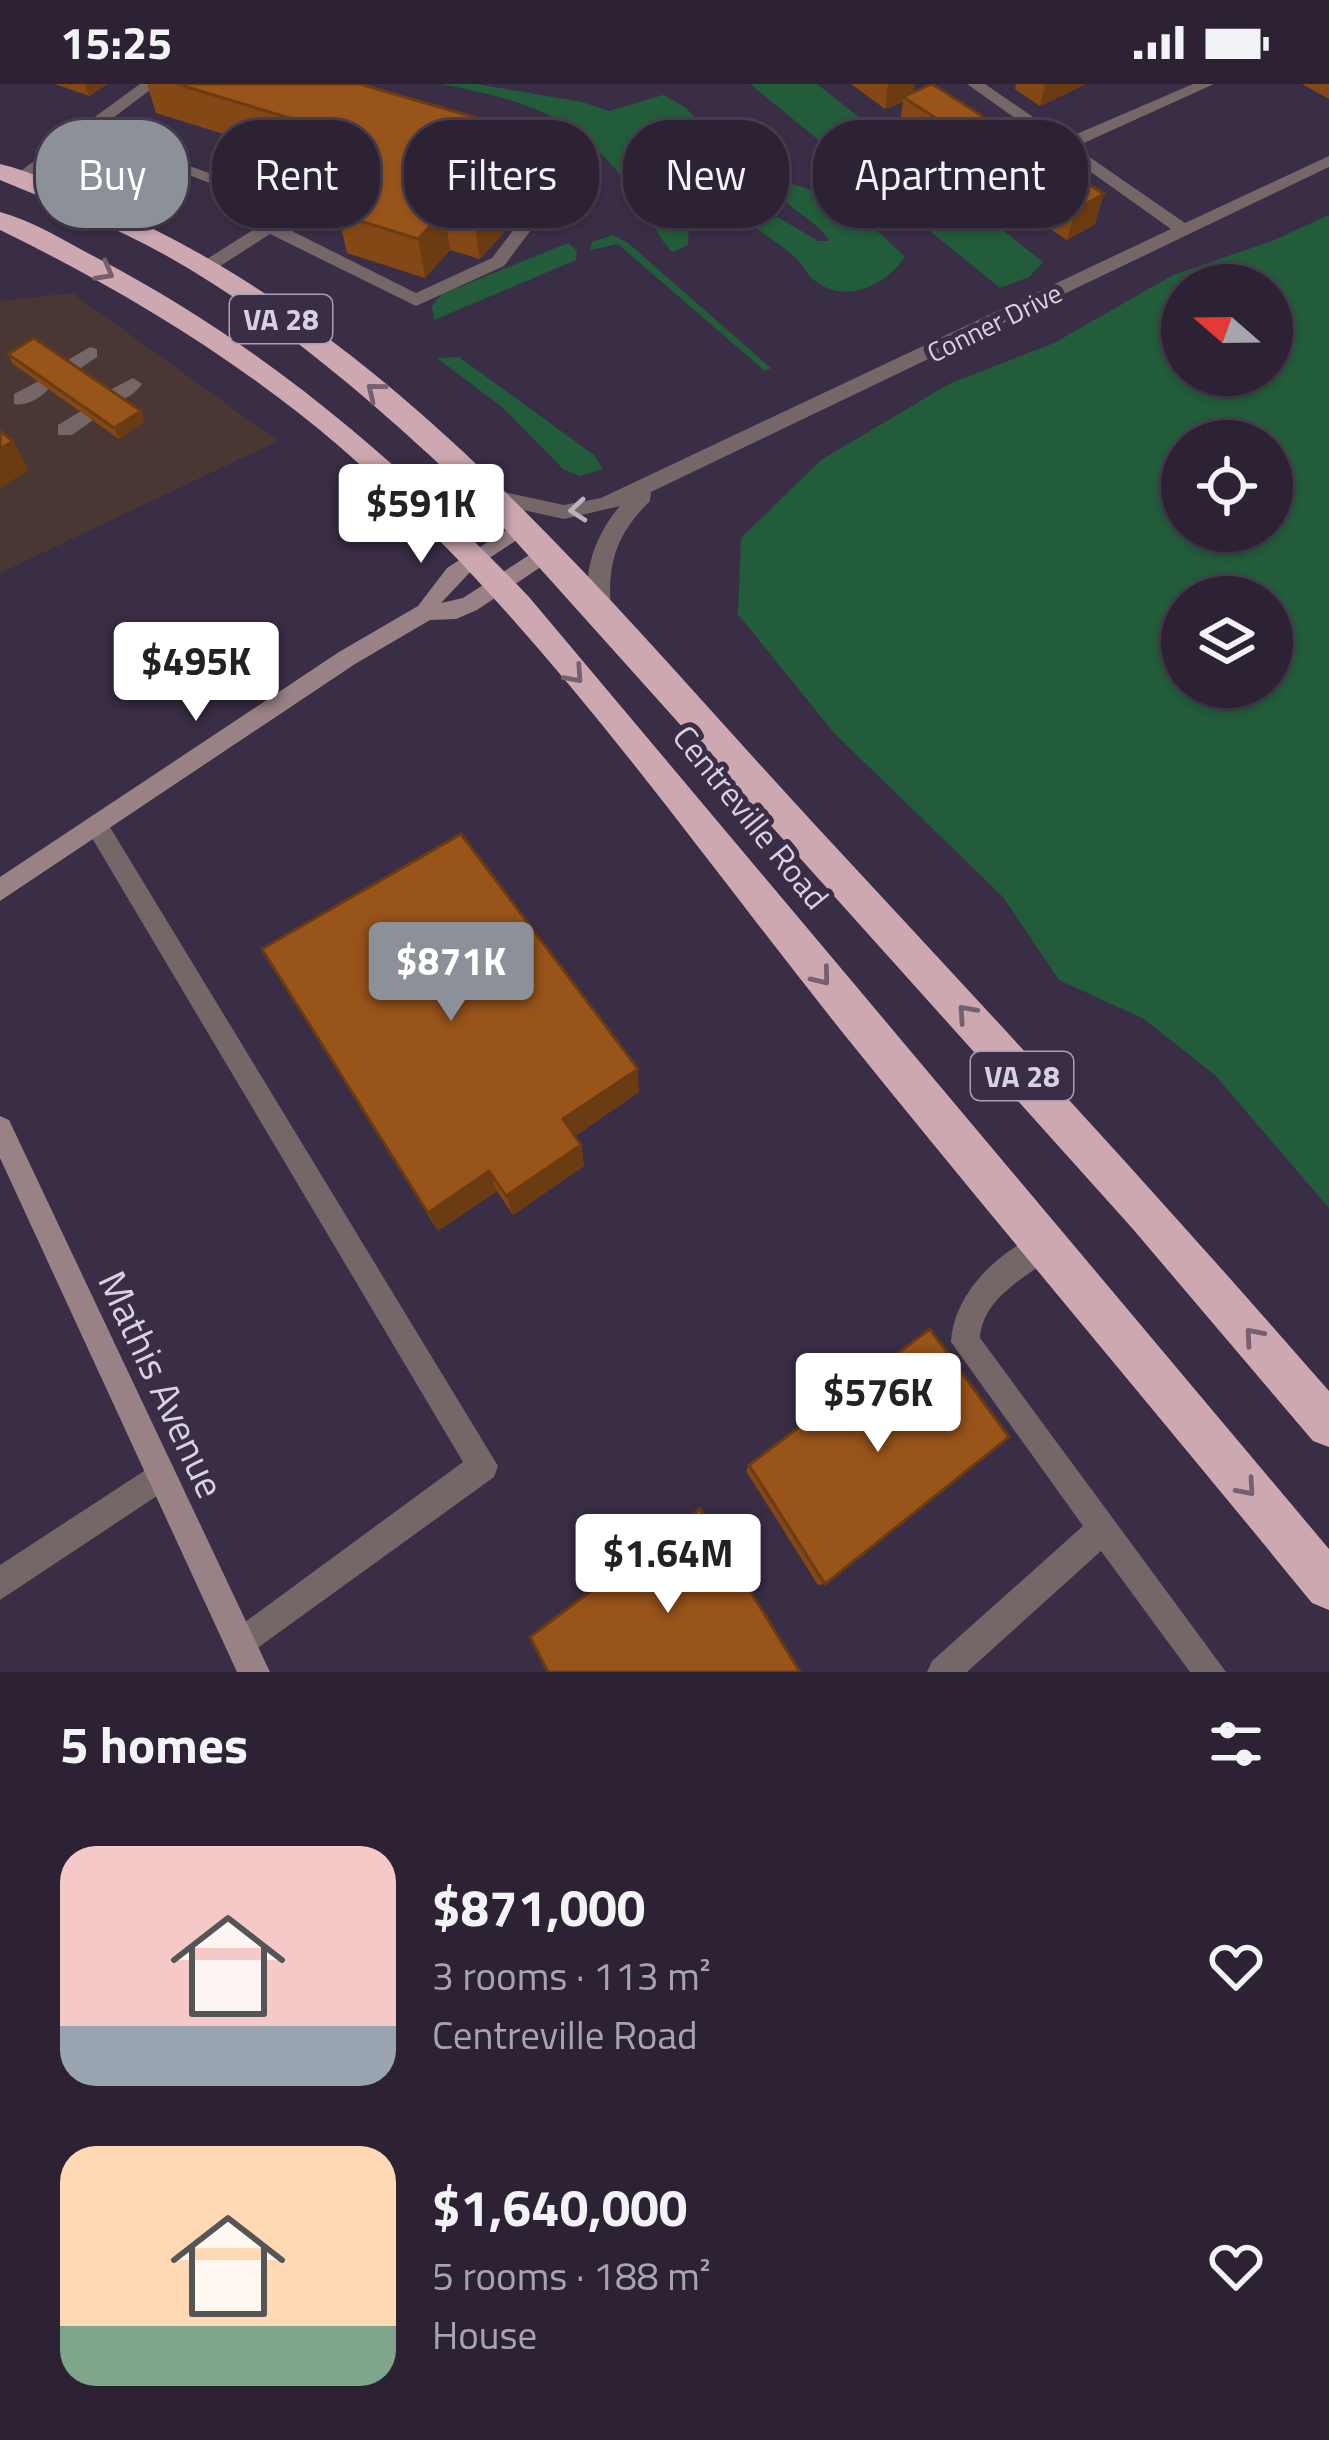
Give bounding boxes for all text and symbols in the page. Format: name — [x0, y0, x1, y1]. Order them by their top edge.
text: 15:25 — [60, 8, 172, 76]
chip: Buy — [36, 120, 188, 228]
chip: Rent — [212, 120, 380, 228]
chip: Filters — [404, 120, 599, 228]
chip: New — [623, 120, 789, 228]
chip: Apartment — [813, 120, 1088, 228]
one-way arrow — [92, 258, 113, 281]
north arrow — [1161, 264, 1293, 396]
map controls — [1161, 264, 1293, 708]
street label: Conner Drive — [920, 272, 1068, 372]
road number: VA 28 — [230, 295, 332, 343]
one-way arrow — [367, 383, 389, 405]
button: locate — [1161, 420, 1293, 552]
pin: $591K — [337, 464, 505, 566]
text: $591K — [366, 473, 476, 532]
one-way arrow — [568, 497, 587, 522]
button: layers — [1161, 576, 1293, 708]
pin: $495K — [112, 622, 280, 724]
text: $495K — [141, 631, 251, 690]
one-way arrow — [561, 661, 582, 683]
street label: Centreville Road — [661, 714, 841, 920]
pin: $871K — [367, 922, 535, 1024]
text: $871K — [396, 931, 506, 990]
one-way arrow — [807, 963, 829, 985]
one-way arrow — [959, 1006, 980, 1027]
road number: VA 28 — [971, 1052, 1073, 1100]
street label: Mathis Avenue — [84, 1261, 240, 1507]
one-way arrow — [1245, 1328, 1267, 1350]
pin: $576K — [794, 1353, 962, 1455]
text: $576K — [823, 1362, 933, 1421]
one-way arrow — [1232, 1474, 1254, 1496]
pin: $1.64M — [570, 1514, 766, 1616]
text: $1.64M — [603, 1523, 733, 1582]
text: 5 homes — [60, 1705, 248, 1783]
icon: filters — [1203, 1711, 1269, 1777]
text: $871,000 — [432, 1868, 645, 1946]
icon: home — [156, 1894, 300, 2038]
icon: heart — [1203, 1933, 1269, 1999]
text: 3 rooms · 113 m² — [432, 1946, 711, 2005]
text: Centreville Road — [432, 2005, 698, 2064]
text: $1,640,000 — [432, 2168, 687, 2246]
icon: home — [156, 2194, 300, 2338]
icon: heart — [1203, 2233, 1269, 2299]
text: 5 rooms · 188 m² — [432, 2246, 711, 2305]
text: House — [432, 2305, 537, 2364]

